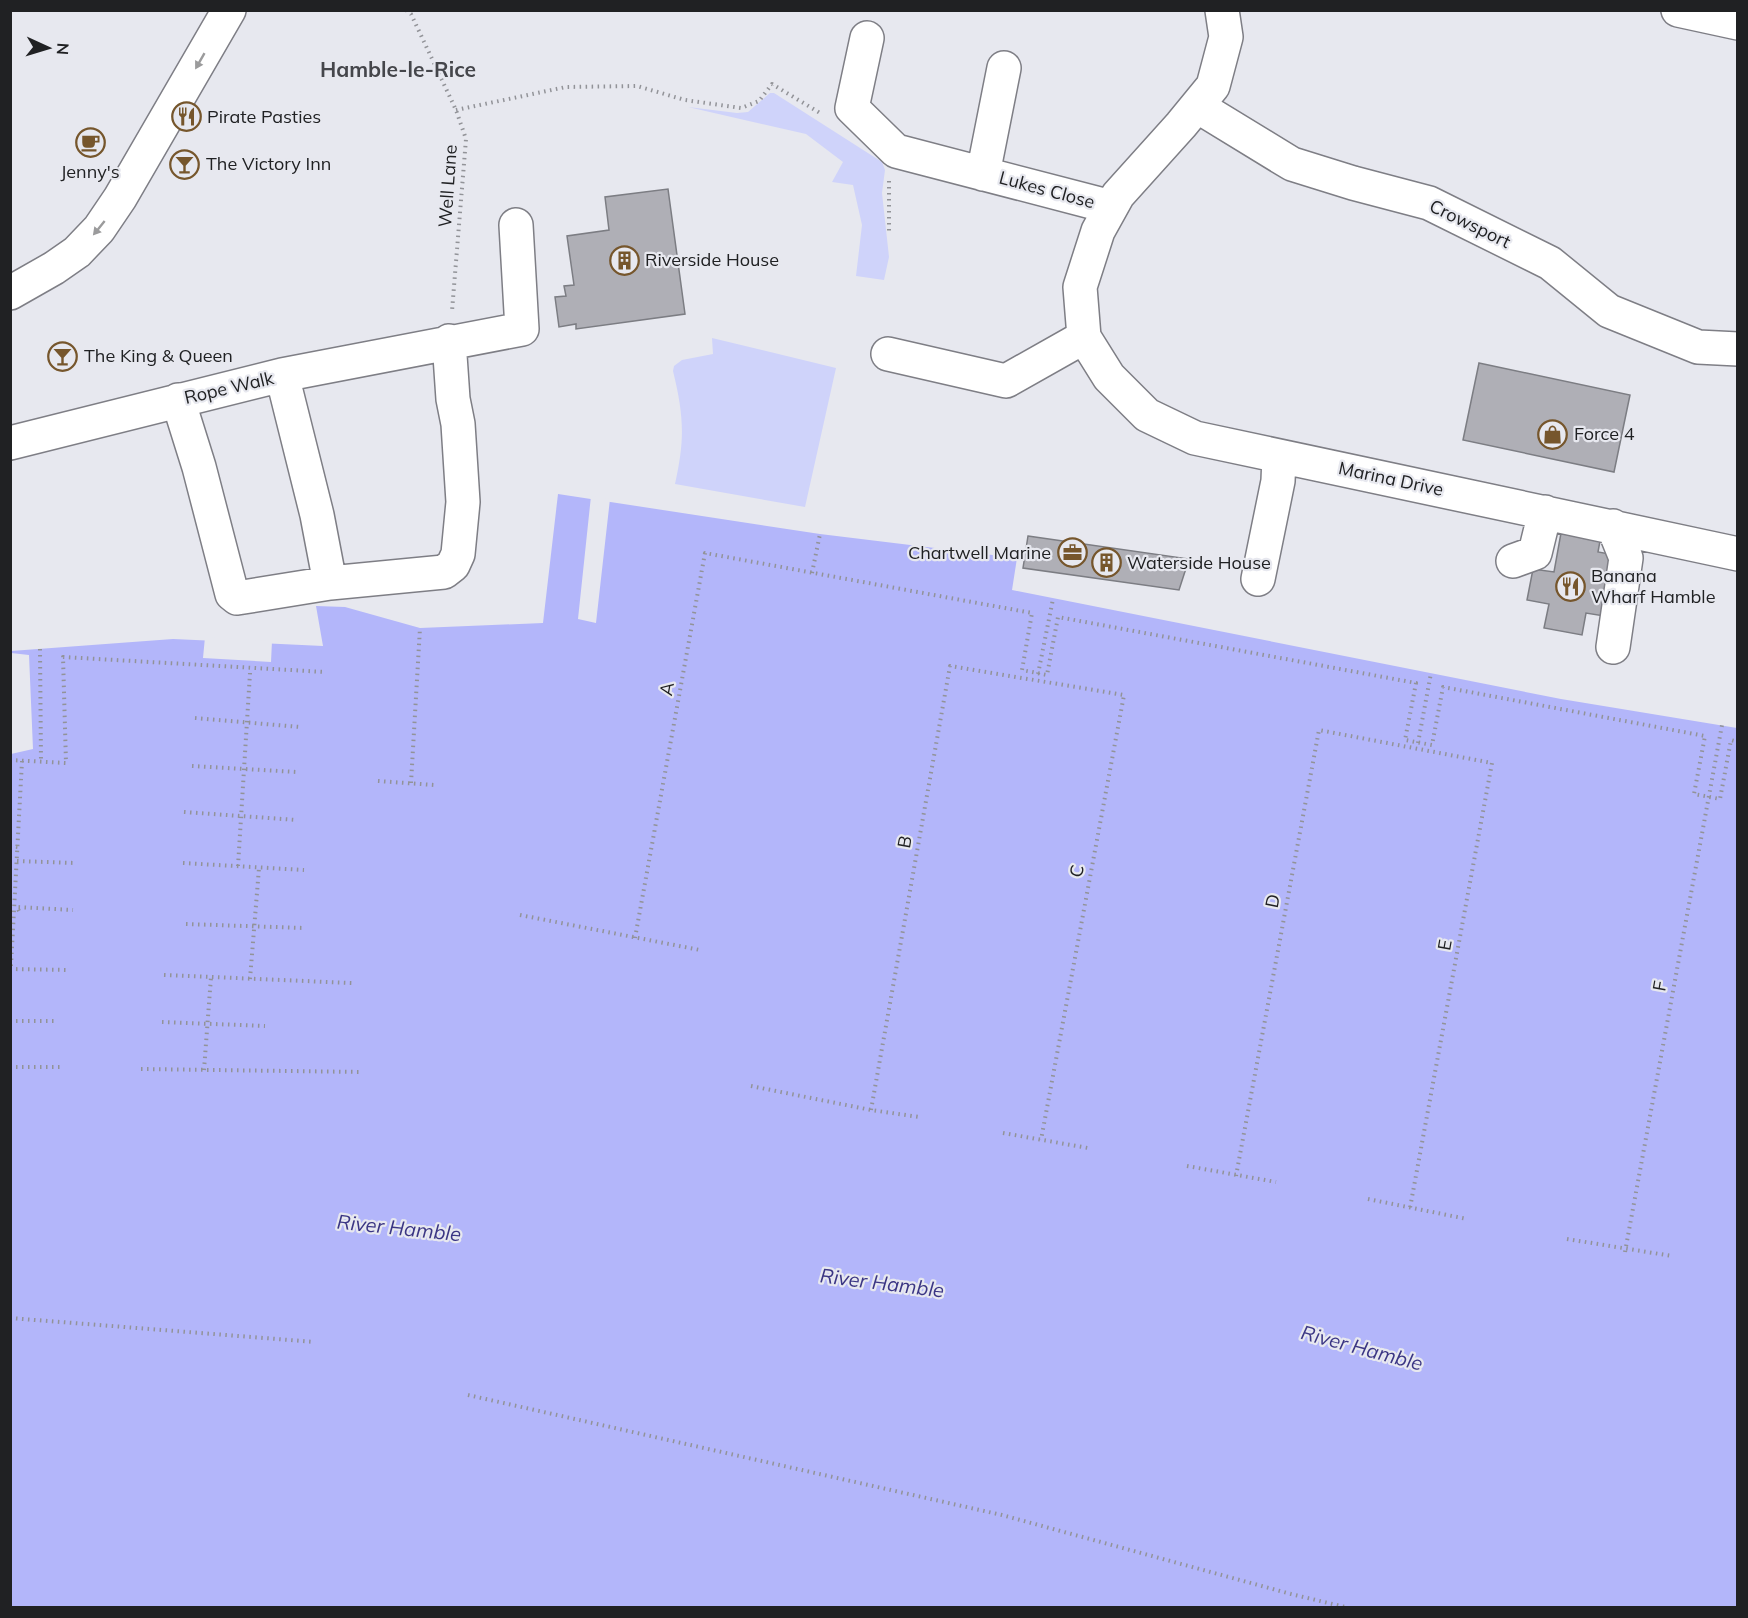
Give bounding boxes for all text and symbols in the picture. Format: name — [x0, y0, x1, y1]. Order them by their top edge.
north arrow — [18, 18, 78, 78]
text: N — [53, 42, 73, 56]
one-way arrow — [195, 53, 205, 70]
district label: Hamble-le-Rice — [320, 56, 476, 82]
restaurant icon: Pirate Pasties — [170, 101, 202, 133]
place label: Pirate Pasties — [207, 105, 321, 128]
cafe icon: Jenny's — [74, 127, 106, 159]
street label: Well Lane — [433, 144, 462, 228]
bar icon: The Victory Inn — [169, 148, 201, 180]
place label: The Victory Inn — [206, 152, 331, 175]
place label: Jenny's — [60, 160, 120, 183]
street label: Lukes Close — [997, 166, 1097, 213]
street label: Crowsport — [1426, 194, 1515, 253]
one-way arrow — [92, 220, 105, 236]
building icon: Riverside House — [608, 244, 640, 276]
place label: Riverside House — [645, 248, 779, 271]
bar icon: The King & Queen — [47, 340, 79, 372]
place label: The King & Queen — [84, 344, 233, 367]
street label: Rope Walk — [182, 366, 277, 409]
shop icon: Force 4 — [1537, 418, 1569, 450]
place label: Force 4 — [1574, 422, 1635, 445]
street label: Marina Drive — [1337, 456, 1446, 501]
office icon: Chartwell Marine — [1056, 537, 1088, 569]
place label: Chartwell Marine — [908, 541, 1051, 564]
building icon: Waterside House — [1090, 547, 1122, 579]
place label: Waterside House — [1127, 551, 1271, 574]
place label: Banana Wharf Hamble — [1591, 564, 1715, 608]
restaurant icon: Banana Wharf Hamble — [1554, 570, 1586, 602]
street label: A — [654, 680, 679, 697]
street label: B — [892, 834, 917, 850]
street label: C — [1064, 863, 1089, 879]
street label: D — [1260, 892, 1285, 910]
street label: E — [1432, 938, 1457, 952]
street label: F — [1647, 979, 1672, 993]
water label: River Hamble — [336, 1209, 463, 1246]
water label: River Hamble — [819, 1262, 946, 1303]
water label: River Hamble — [1299, 1319, 1426, 1376]

